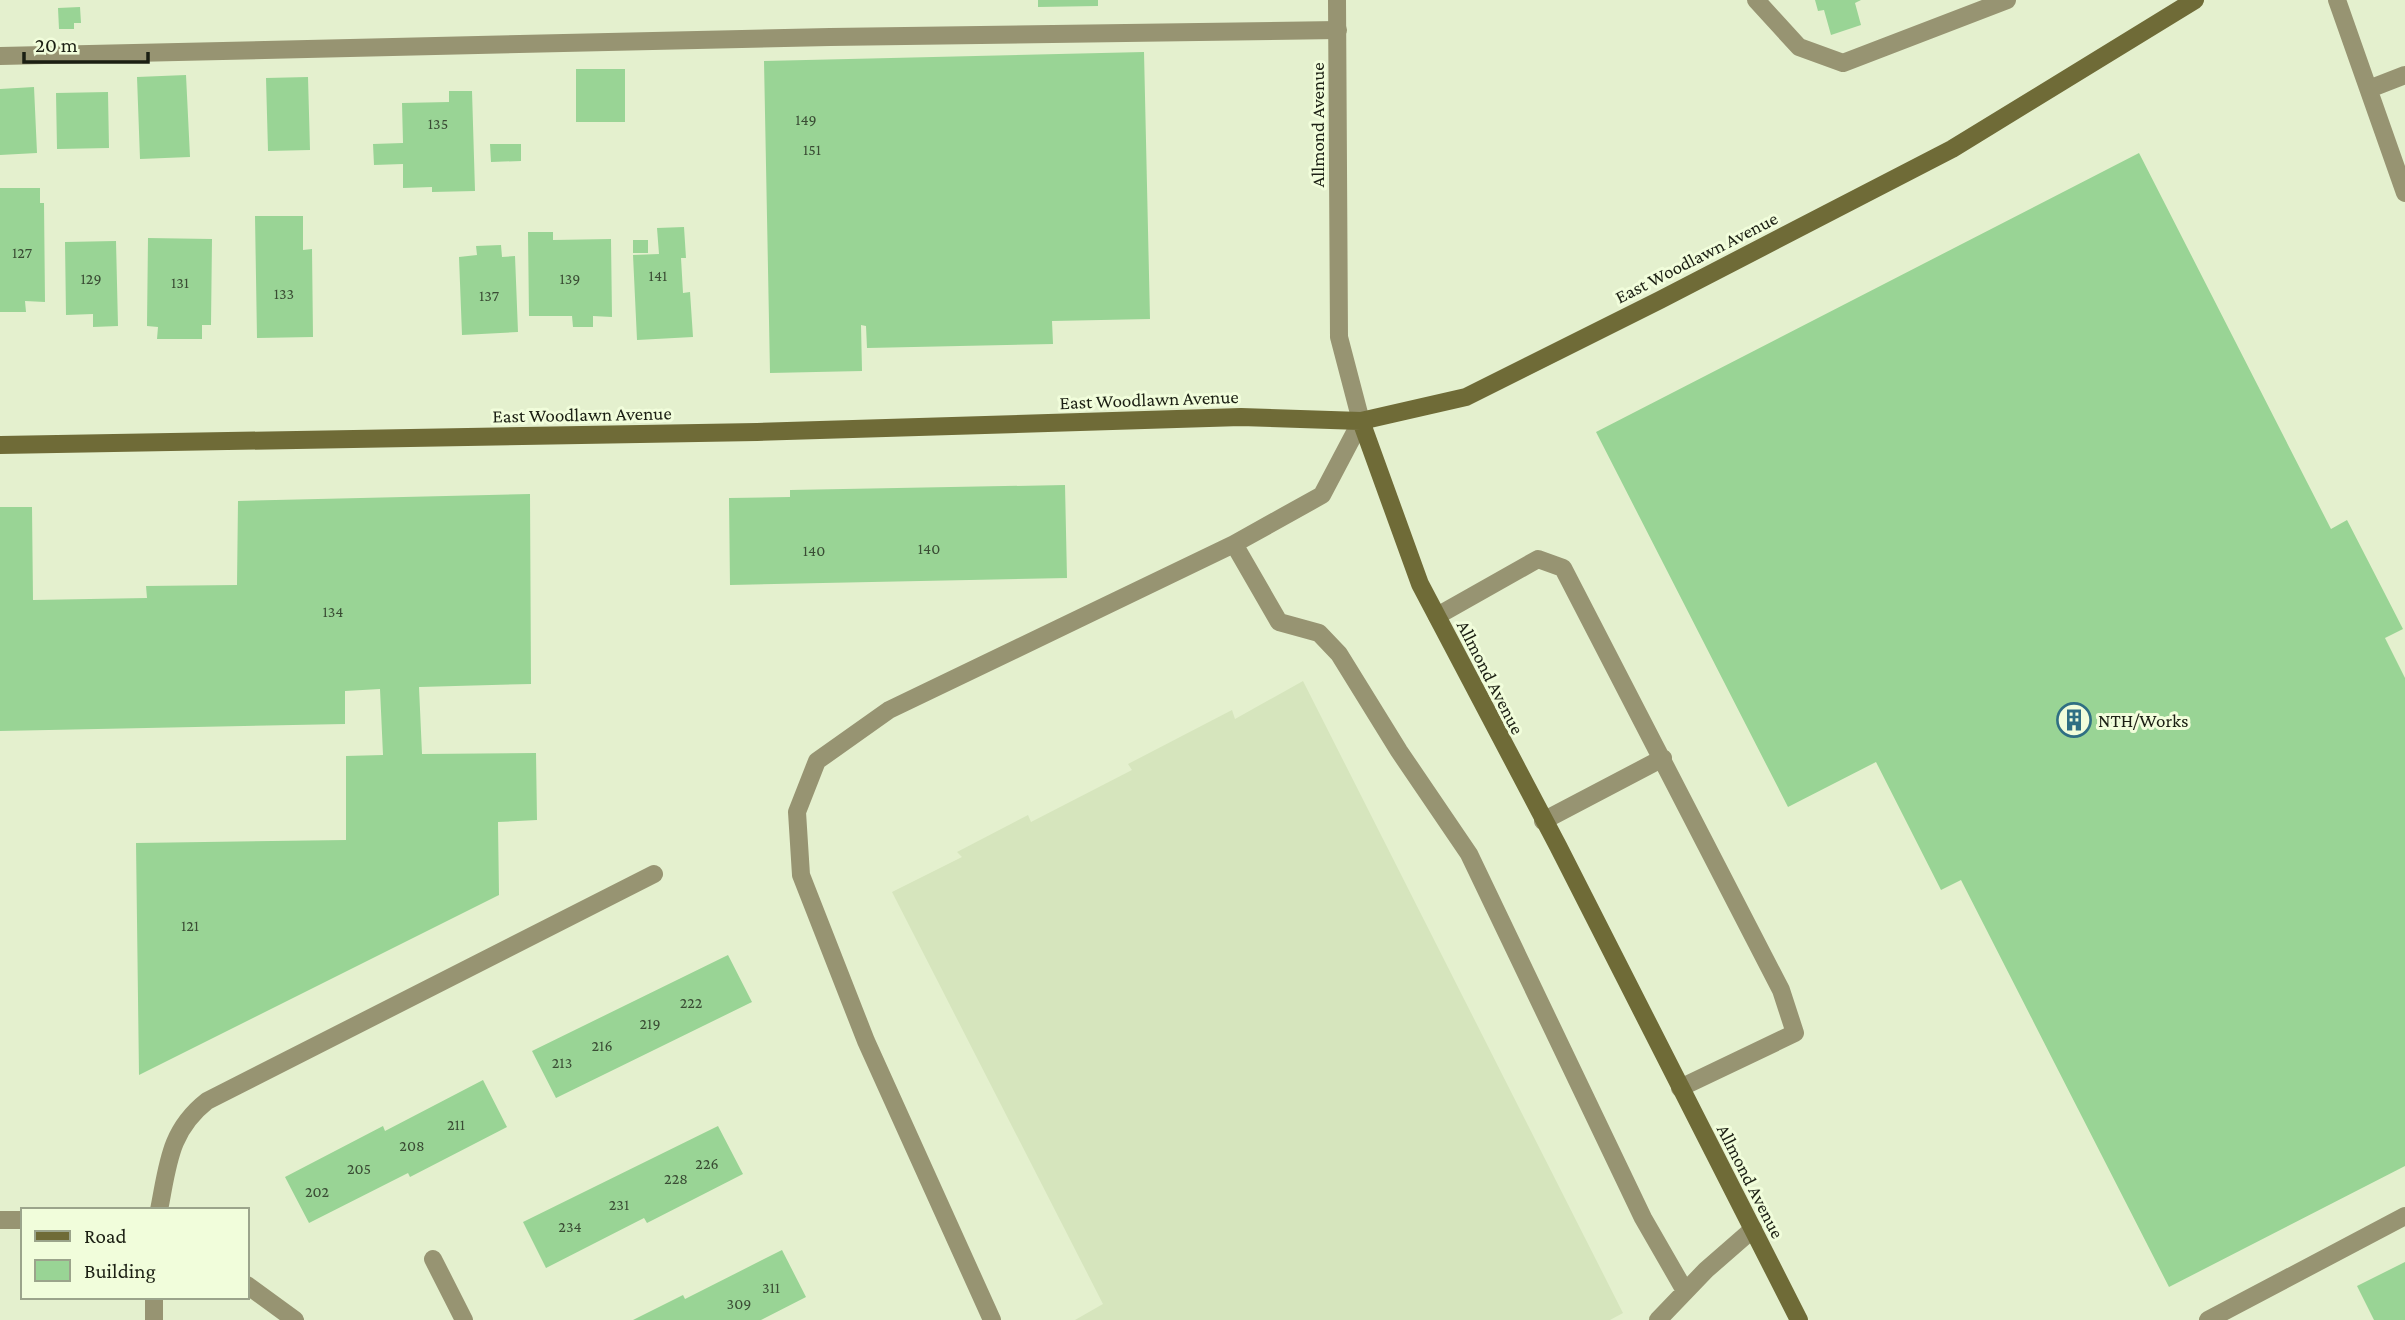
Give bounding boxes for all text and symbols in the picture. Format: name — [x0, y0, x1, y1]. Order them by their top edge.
scale bar — [24, 21, 149, 65]
text: 20 m — [35, 33, 78, 57]
street label: Allmond Avenue — [1307, 62, 1328, 188]
house number: 149 — [795, 111, 817, 128]
house number: 135 — [428, 115, 448, 132]
house number: 151 — [803, 141, 821, 158]
street label: East Woodlawn Avenue — [1612, 207, 1781, 308]
house number: 127 — [12, 244, 33, 261]
house number: 141 — [649, 267, 667, 284]
house number: 129 — [80, 270, 102, 287]
house number: 139 — [560, 270, 580, 287]
house number: 131 — [171, 274, 189, 291]
house number: 133 — [274, 285, 294, 302]
house number: 137 — [479, 287, 500, 304]
street label: East Woodlawn Avenue — [1059, 386, 1239, 413]
street label: East Woodlawn Avenue — [492, 402, 672, 427]
house number: 140 — [918, 540, 940, 557]
house number: 140 — [803, 542, 825, 559]
house number: 134 — [322, 603, 344, 620]
street label: Allmond Avenue — [1453, 617, 1528, 738]
building icon: NTH/Works — [2055, 701, 2093, 739]
place label: NTH/Works — [2098, 710, 2189, 731]
house number: 121 — [181, 917, 199, 934]
house number: 222 — [680, 994, 703, 1011]
house number: 219 — [639, 1015, 661, 1032]
house number: 216 — [591, 1037, 613, 1054]
house number: 213 — [552, 1054, 572, 1071]
house number: 211 — [447, 1116, 465, 1133]
street label: Allmond Avenue — [1713, 1121, 1788, 1242]
house number: 208 — [399, 1137, 425, 1154]
house number: 226 — [695, 1155, 719, 1172]
house number: 205 — [347, 1160, 371, 1177]
house number: 228 — [664, 1170, 688, 1187]
house number: 202 — [305, 1183, 329, 1200]
house number: 231 — [609, 1196, 629, 1213]
legend — [21, 1208, 248, 1299]
house number: 234 — [558, 1218, 582, 1235]
text: Road — [84, 1224, 127, 1248]
text: Building — [84, 1259, 156, 1283]
house number: 311 — [762, 1279, 780, 1296]
house number: 309 — [727, 1295, 751, 1312]

